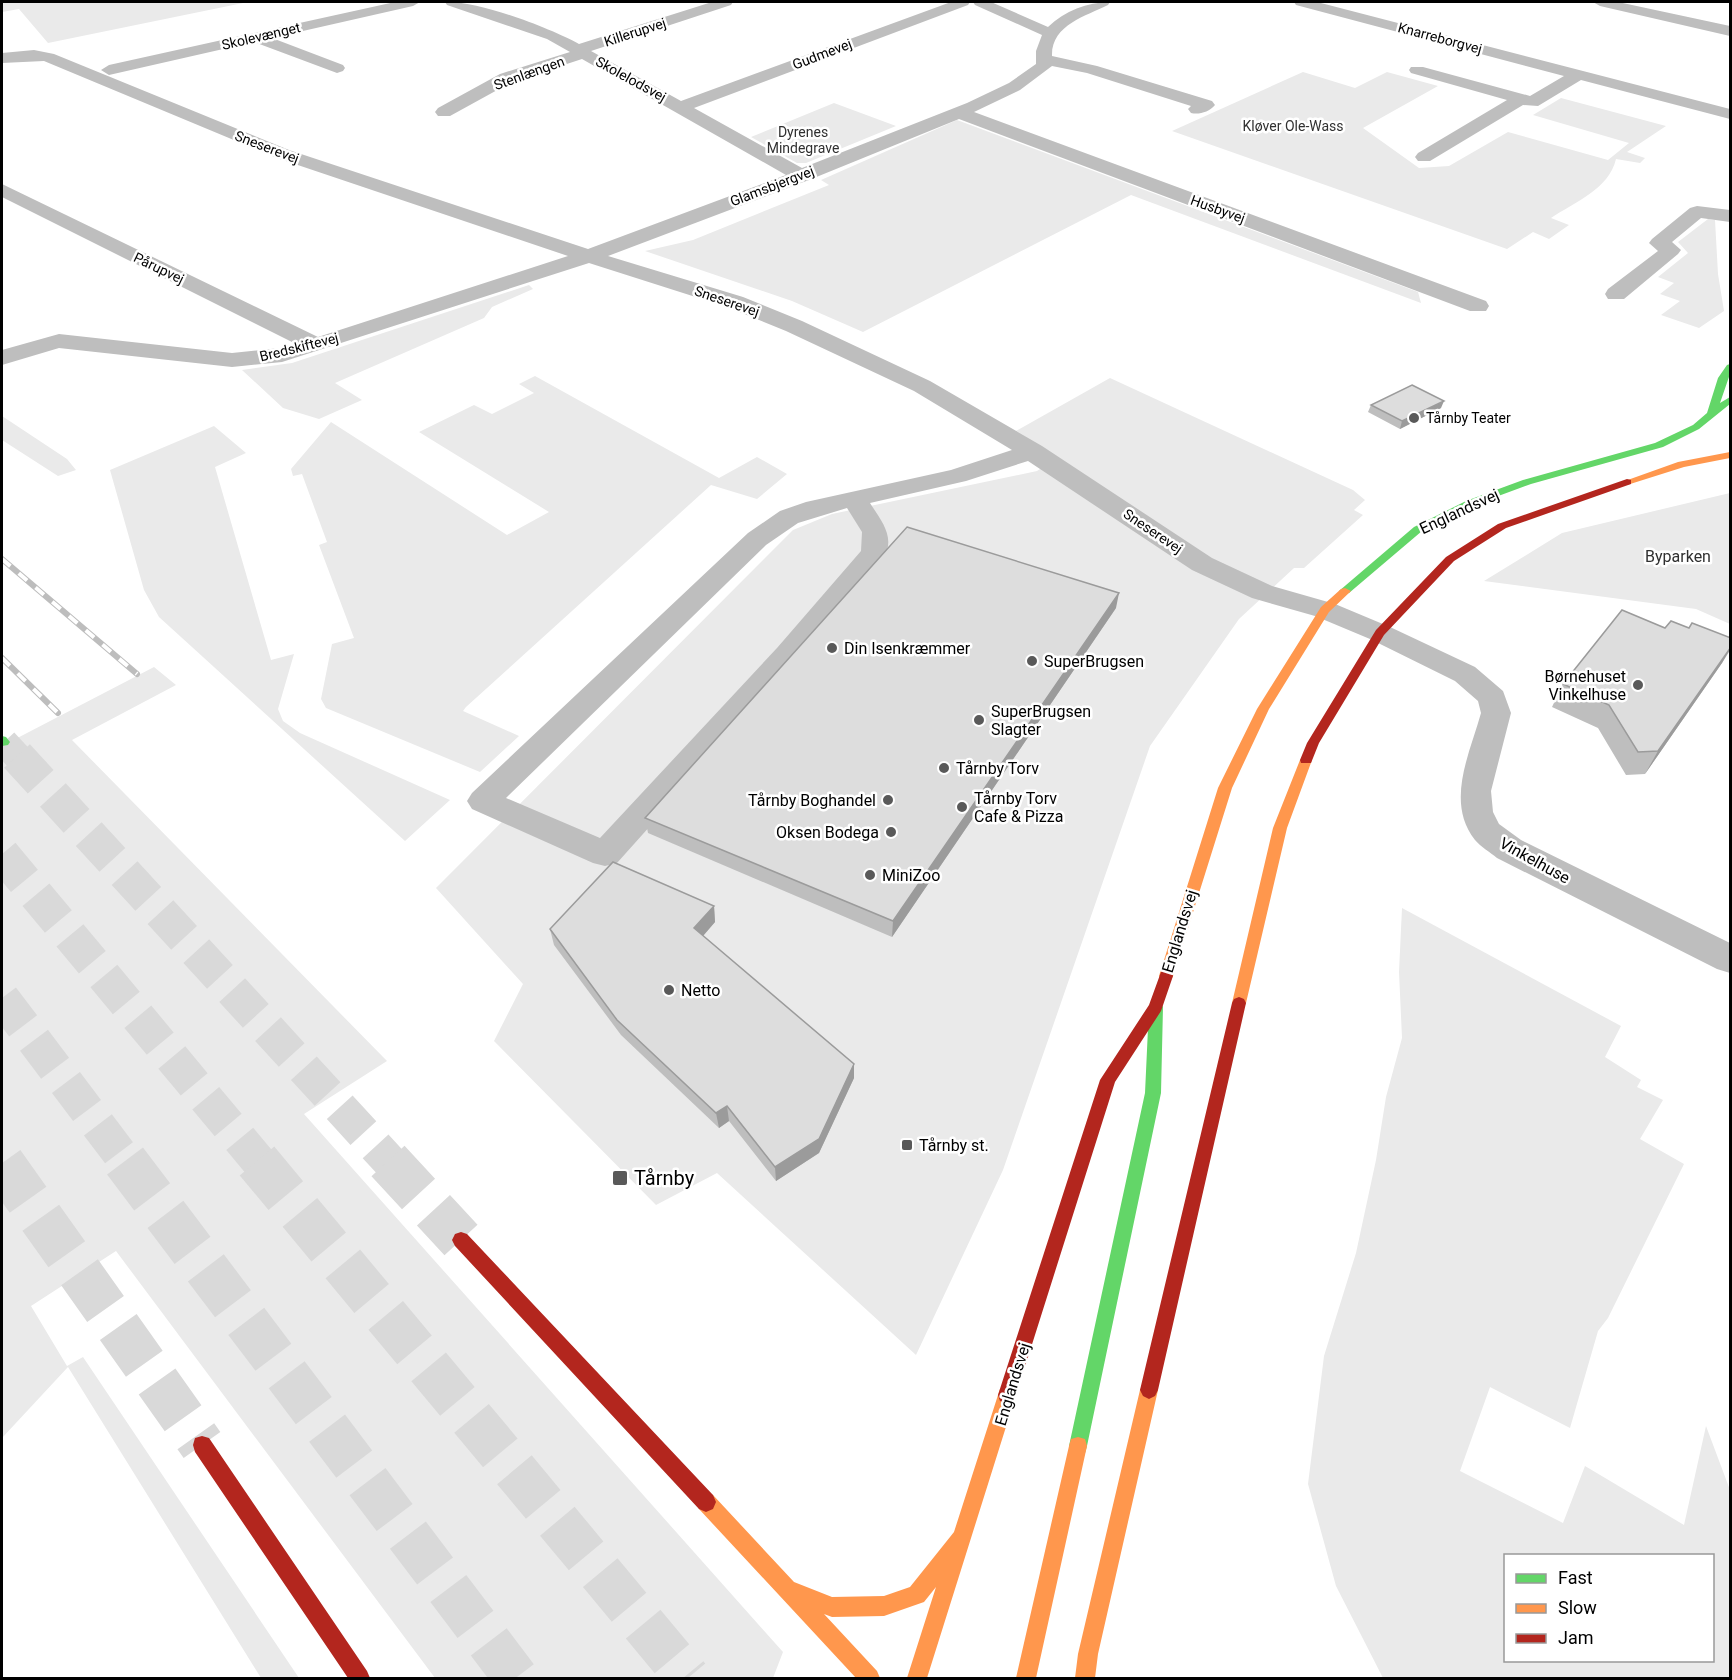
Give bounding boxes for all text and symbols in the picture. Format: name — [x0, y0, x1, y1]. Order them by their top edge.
street label: Killerupvej — [602, 14, 668, 50]
street label: Skolevænget — [220, 19, 302, 53]
street label: Knarreborgvej — [1396, 19, 1484, 57]
street label: Gudmevej — [790, 35, 854, 73]
street label: Stenlængen — [491, 53, 567, 93]
street label: Skolelodsvej — [593, 53, 669, 105]
park label: Kløver Ole-Wass — [1242, 118, 1344, 134]
park label: Dyrenes Mindegrave — [767, 124, 839, 156]
street label: Sneserevej — [233, 127, 301, 167]
street label: Glamsbjergvej — [728, 163, 816, 209]
street label: Husbyvej — [1189, 192, 1247, 226]
street label: Pårupvej — [131, 249, 187, 287]
street label: Sneserevej — [692, 282, 762, 320]
street label: Bredskiftevej — [258, 329, 340, 365]
place label: Tårnby Teater — [1426, 410, 1511, 426]
marker: Tårnby Teater — [1407, 411, 1421, 425]
street label: Englandsvej — [1416, 485, 1502, 538]
street label: Sneserevej — [1121, 505, 1185, 557]
park label: Byparken — [1645, 547, 1711, 566]
place label: Din Isenkræmmer — [844, 639, 971, 658]
marker: Din Isenkræmmer — [825, 641, 839, 655]
place label: SuperBrugsen — [1044, 652, 1144, 671]
marker: SuperBrugsen — [1025, 654, 1039, 668]
place label: Børnehuset Vinkelhuse — [1545, 667, 1626, 704]
marker: Børnehuset Vinkelhuse — [1631, 678, 1645, 692]
place label: SuperBrugsen Slagter — [991, 702, 1091, 739]
marker: SuperBrugsen Slagter — [972, 713, 986, 727]
place label: Tårnby Torv — [956, 759, 1039, 778]
marker: Tårnby Torv — [937, 761, 951, 775]
place label: Tårnby Torv Cafe & Pizza — [974, 789, 1063, 826]
place label: Tårnby Boghandel — [748, 791, 876, 810]
marker: Tårnby Boghandel — [881, 793, 895, 807]
marker: Tårnby Torv Cafe & Pizza — [955, 800, 969, 814]
place label: Oksen Bodega — [776, 823, 879, 842]
marker: Oksen Bodega — [884, 825, 898, 839]
street label: Vinkelhuse — [1496, 833, 1573, 888]
place label: MiniZoo — [882, 866, 940, 885]
marker: MiniZoo — [863, 868, 877, 882]
street label: Englandsvej — [1158, 887, 1201, 975]
place label: Netto — [681, 981, 720, 1000]
marker: Netto — [662, 983, 676, 997]
place label: Tårnby st. — [919, 1136, 989, 1155]
marker: Tårnby st. — [900, 1138, 914, 1152]
place label: Tårnby — [634, 1166, 695, 1190]
marker: Tårnby — [611, 1169, 629, 1187]
street label: Englandsvej — [991, 1340, 1034, 1428]
legend — [1504, 1554, 1714, 1662]
text: Fast — [1558, 1567, 1593, 1588]
text: Slow — [1558, 1597, 1597, 1618]
text: Jam — [1558, 1627, 1594, 1648]

